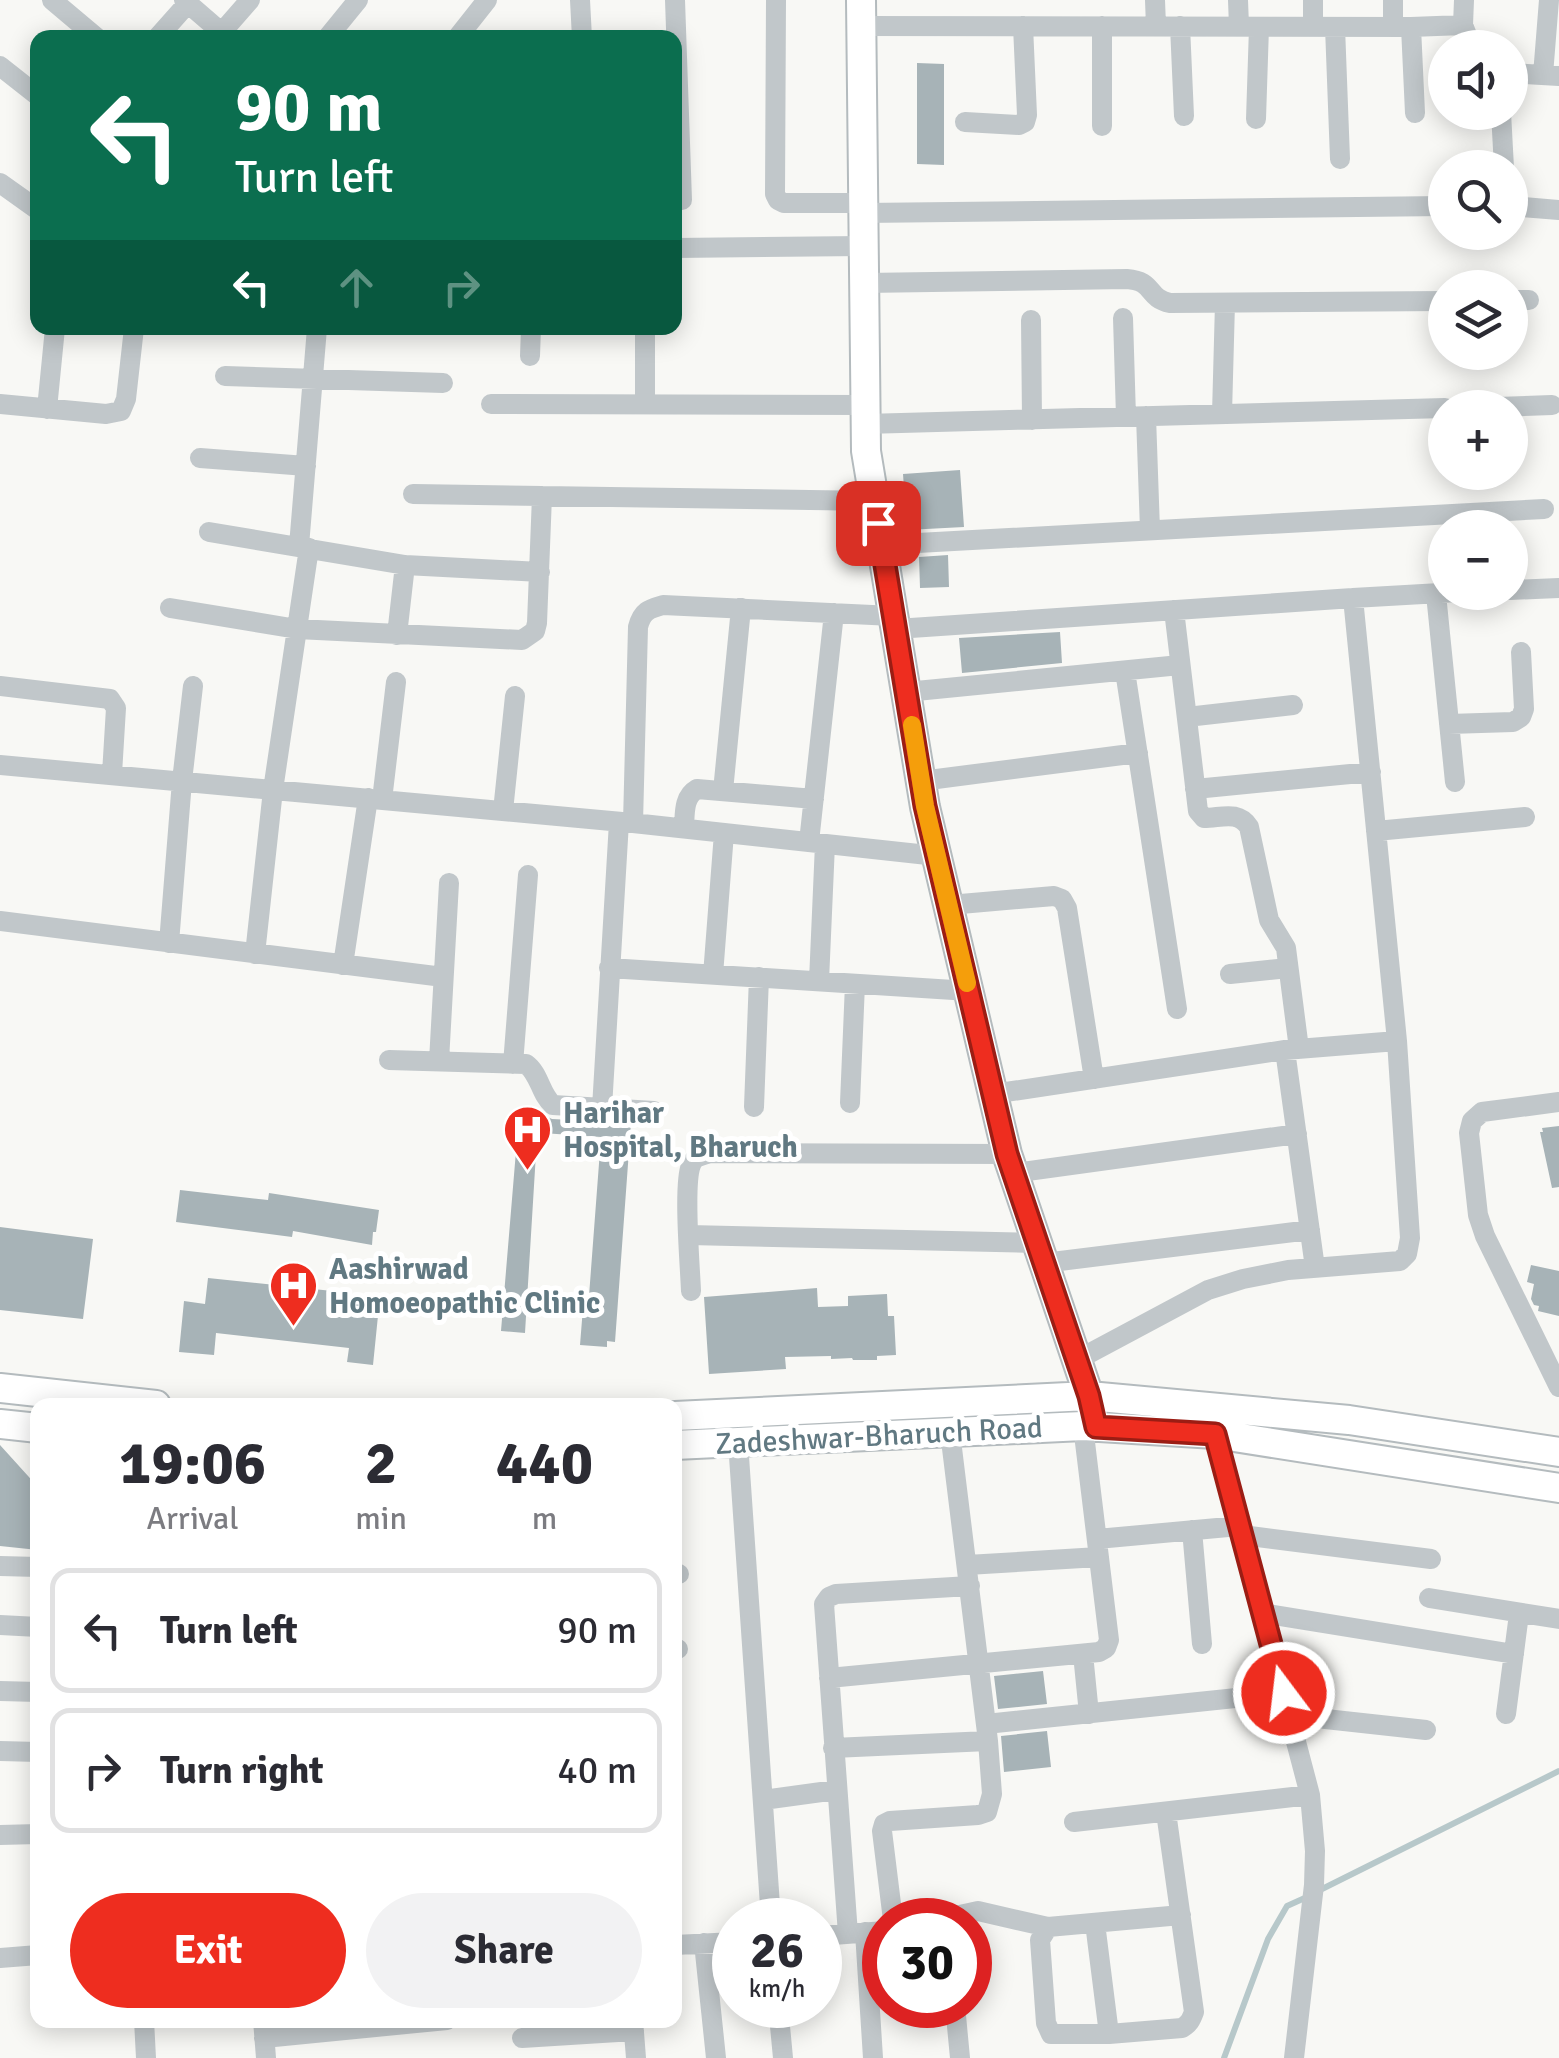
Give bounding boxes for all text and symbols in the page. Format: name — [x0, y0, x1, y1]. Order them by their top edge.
map controls — [1428, 30, 1528, 610]
button: sound — [1428, 30, 1528, 130]
text: 90 m — [235, 64, 383, 150]
icon: left — [70, 70, 200, 200]
text: Turn left — [235, 150, 394, 205]
button: search — [1428, 150, 1528, 250]
icon: left — [224, 260, 279, 315]
icon: ahead — [329, 260, 384, 315]
icon: right — [434, 260, 489, 315]
button: layers — [1428, 270, 1528, 370]
button: + — [1428, 390, 1528, 490]
pin — [836, 481, 921, 566]
icon: arrive — [851, 496, 906, 551]
button: − — [1428, 510, 1528, 610]
place label: Harihar Hospital, Bharuch — [563, 1095, 798, 1166]
hospital icon: Harihar Hospital, Bharuch — [502, 1104, 554, 1172]
place label: Aashirwad Homoeopathic Clinic — [329, 1251, 600, 1322]
hospital icon: Aashirwad Homoeopathic Clinic — [268, 1260, 320, 1328]
street label: Zadeshwar-Bharuch Road — [714, 1409, 1044, 1463]
text: 19:06 — [119, 1427, 266, 1501]
text: 2 — [365, 1427, 397, 1501]
text: 440 — [496, 1427, 593, 1501]
text: Arrival — [147, 1499, 239, 1538]
text: min — [355, 1499, 407, 1538]
text: m — [532, 1499, 557, 1538]
icon: left — [75, 1603, 130, 1658]
text: Turn left — [160, 1607, 298, 1654]
text: 90 m — [557, 1607, 637, 1654]
position arrow — [1232, 1641, 1336, 1745]
icon: right — [75, 1743, 130, 1798]
text: Turn right — [160, 1747, 324, 1794]
text: 40 m — [557, 1747, 637, 1794]
button: Exit — [70, 1893, 346, 2008]
button: Share — [366, 1893, 642, 2008]
speed limit sign: 30 — [862, 1898, 992, 2028]
text: 26 — [750, 1920, 804, 1982]
text: km/h — [749, 1973, 805, 2004]

